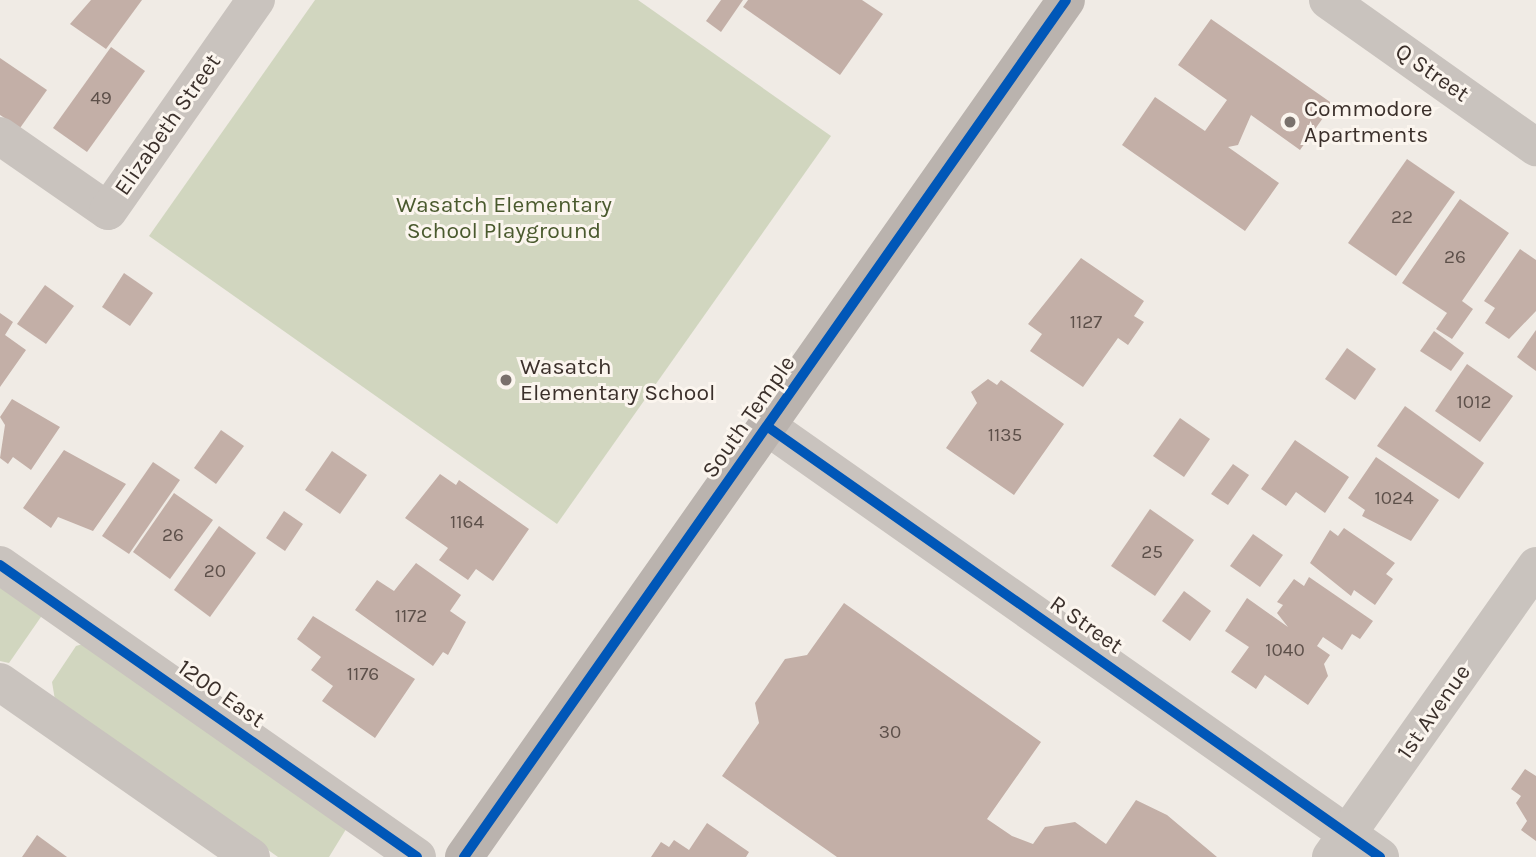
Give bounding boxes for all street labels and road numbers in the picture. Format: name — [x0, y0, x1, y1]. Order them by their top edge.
street label: Q Street — [1390, 38, 1474, 108]
street label: Elizabeth Street — [109, 49, 227, 201]
street label: South Temple — [697, 350, 801, 484]
street label: R Street — [1044, 590, 1128, 660]
street label: 1200 East — [172, 654, 270, 734]
street label: 1st Avenue — [1391, 659, 1477, 765]

